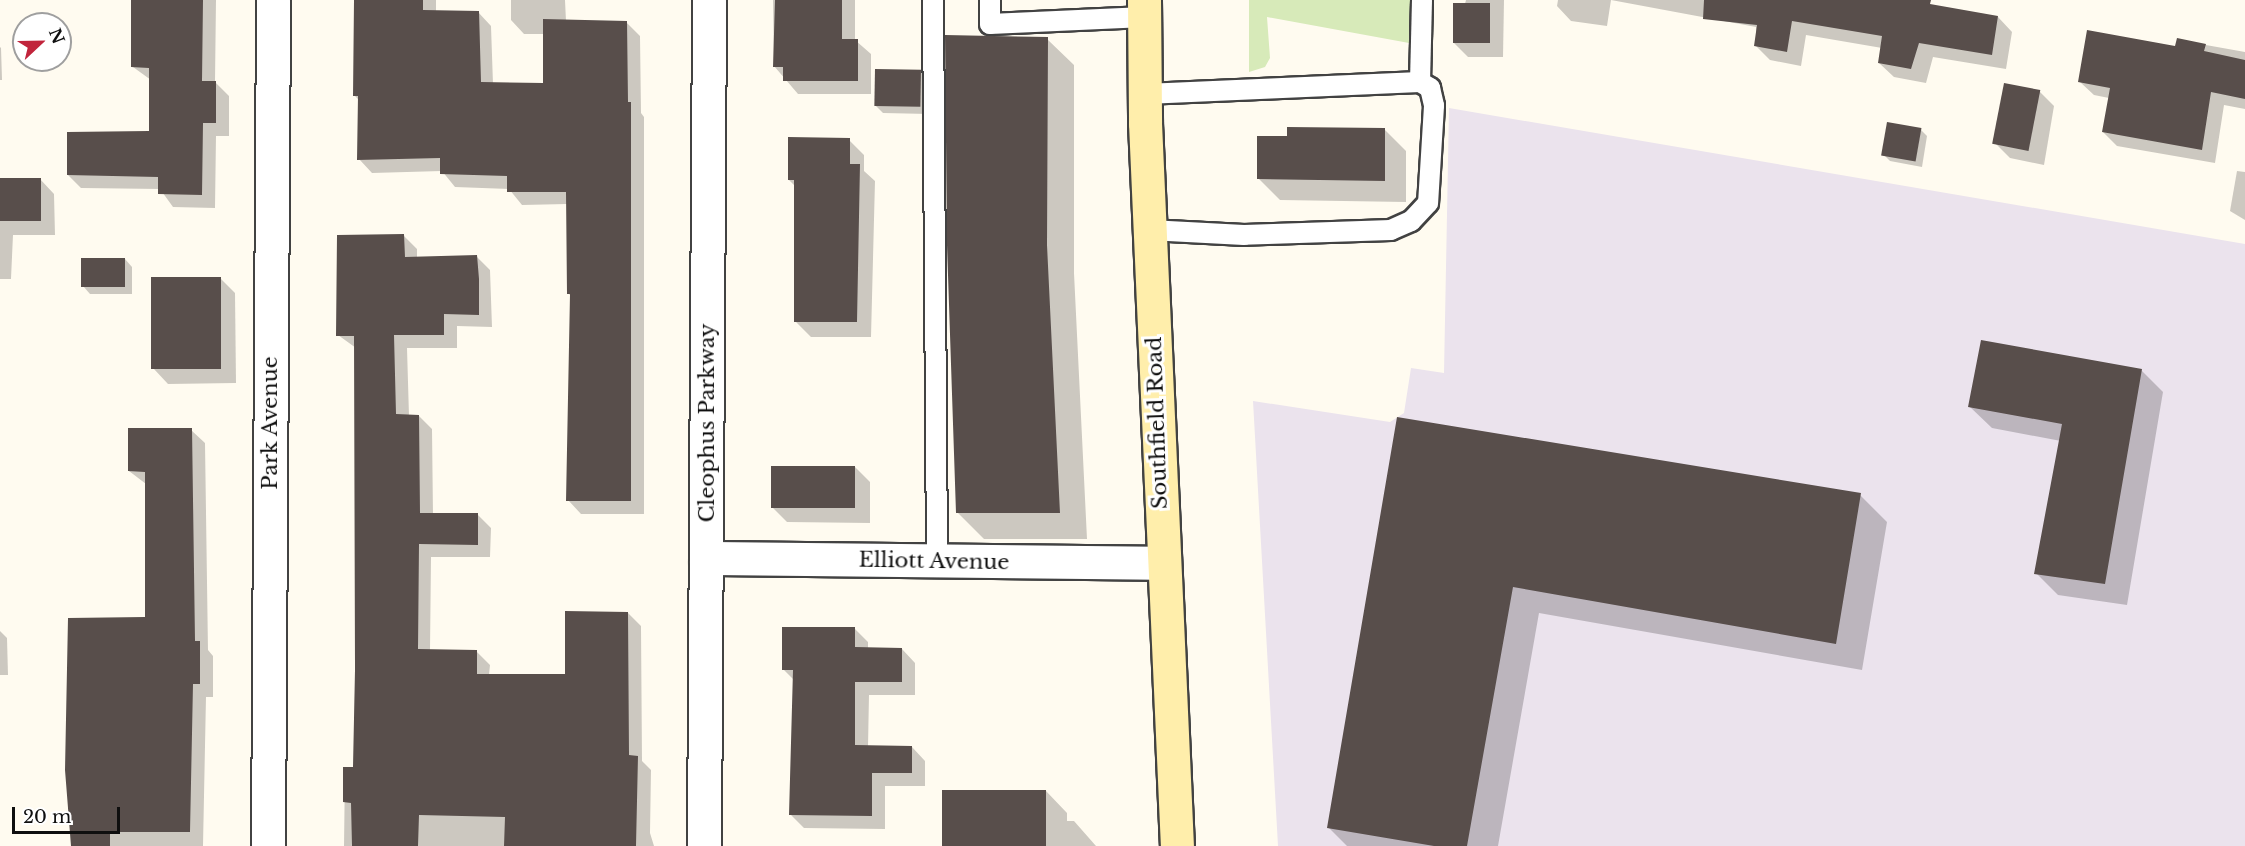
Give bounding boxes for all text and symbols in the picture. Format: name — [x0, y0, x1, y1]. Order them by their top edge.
north arrow — [12, 12, 72, 72]
text: N — [45, 25, 69, 47]
street label: Cleophus Parkway — [694, 324, 720, 522]
street label: Southfield Road — [1141, 336, 1173, 510]
street label: Park Avenue — [257, 356, 283, 490]
street label: Elliott Avenue — [858, 547, 1010, 575]
scale bar — [15, 795, 123, 833]
text: 20 m — [23, 806, 71, 828]

